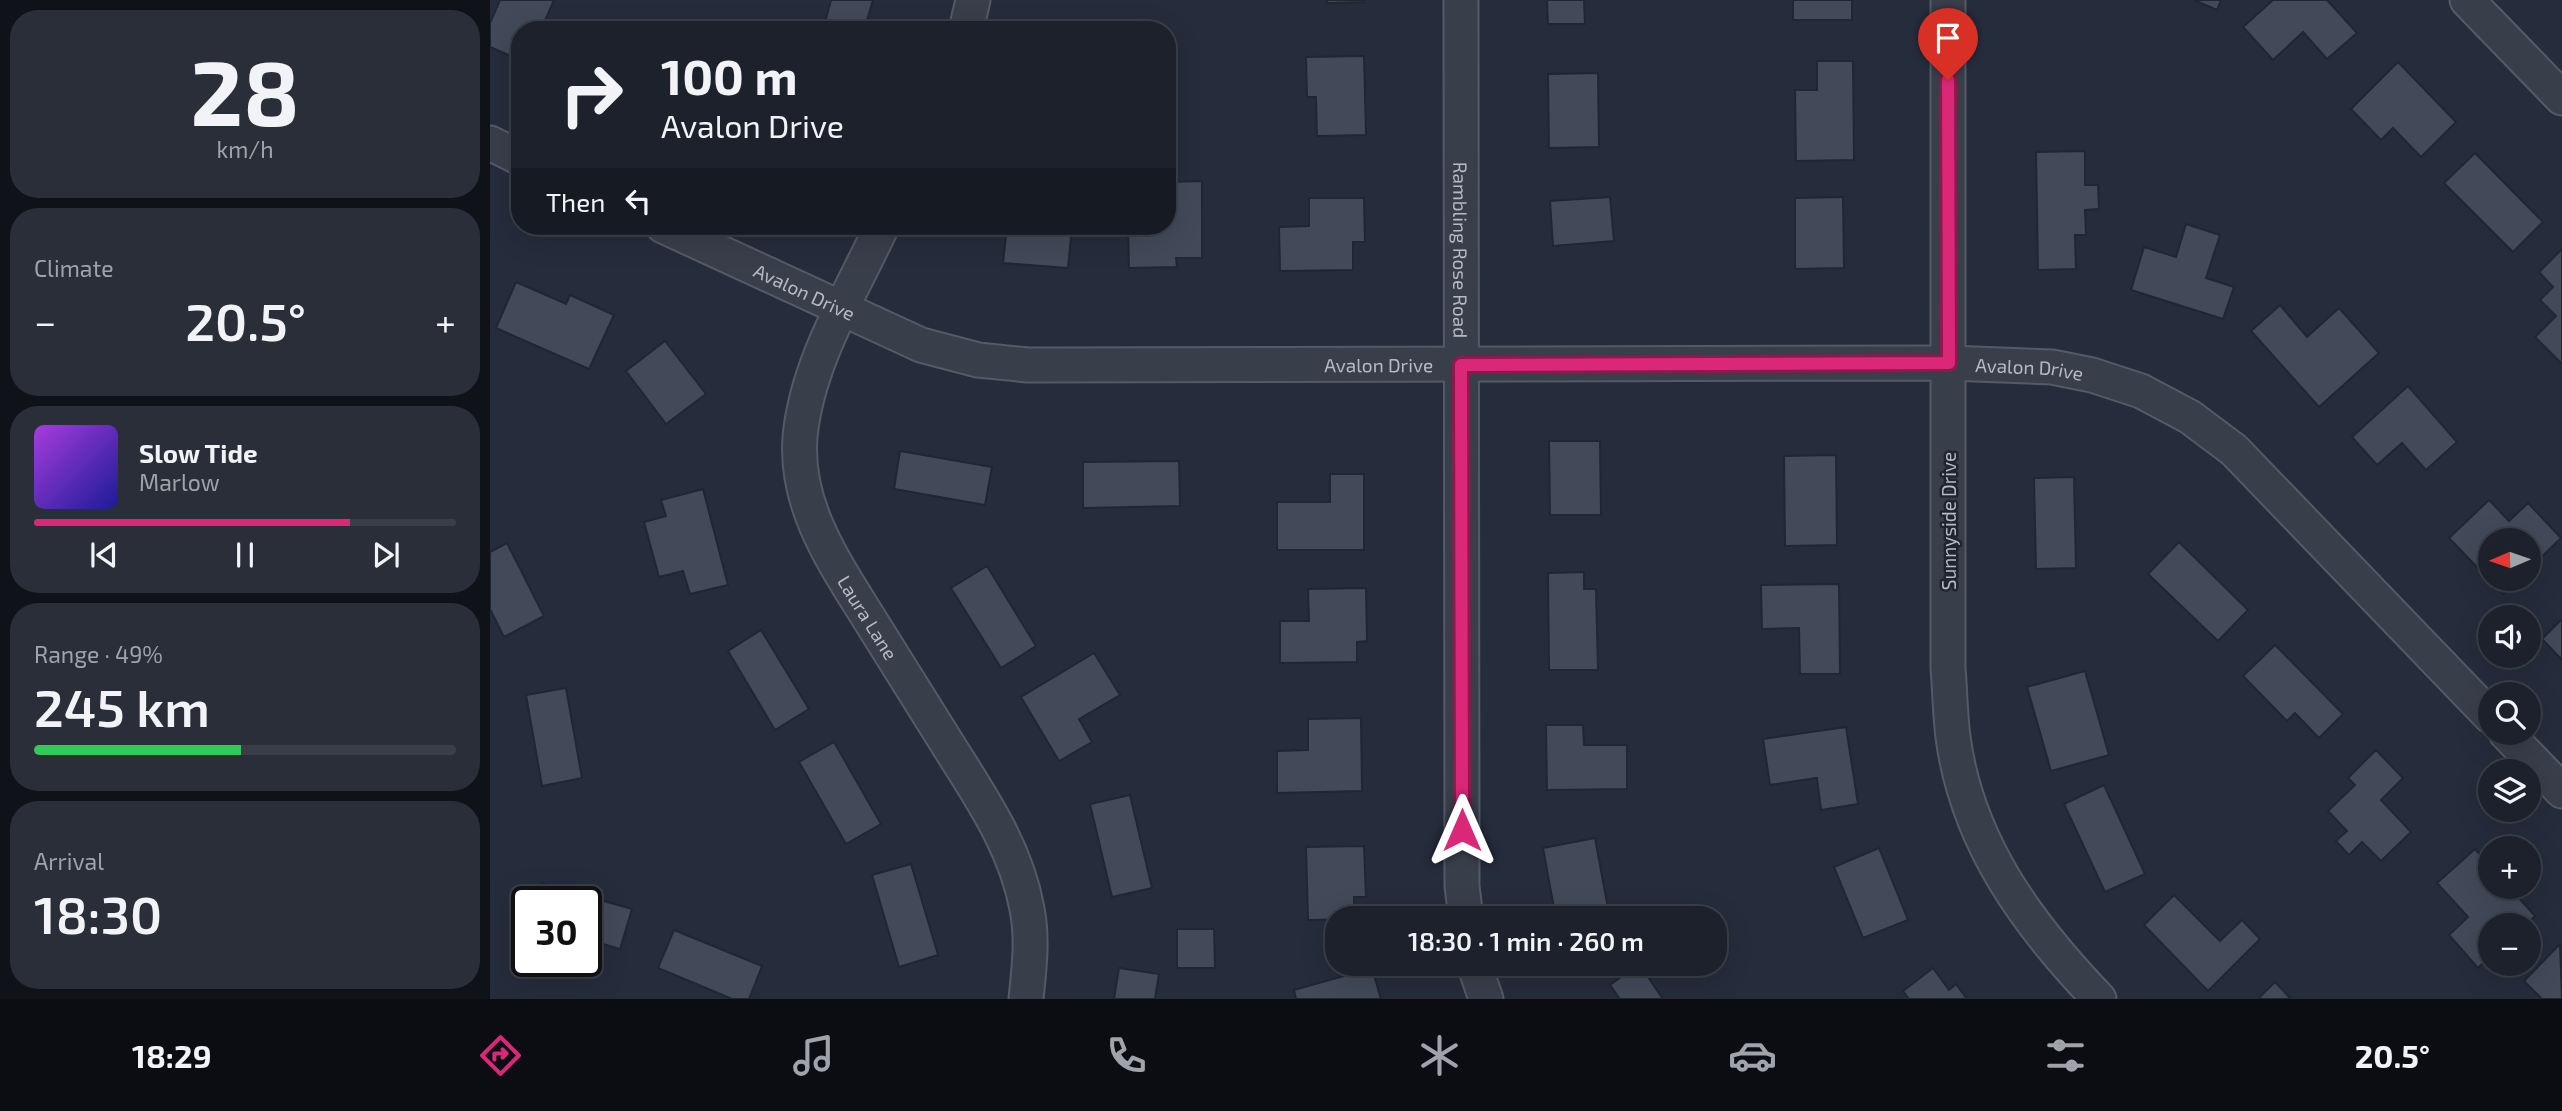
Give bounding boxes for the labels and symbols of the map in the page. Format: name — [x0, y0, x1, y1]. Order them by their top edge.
pin — [1918, 8, 1978, 80]
street label: Rambling Rose Road — [1450, 162, 1473, 338]
street label: Avalon Drive — [750, 258, 859, 325]
street label: Avalon Drive — [1324, 353, 1433, 376]
street label: Avalon Drive — [1975, 353, 2086, 385]
street label: Sunnyside Drive — [1937, 452, 1960, 590]
north arrow — [2478, 528, 2541, 592]
street label: Laura Lane — [833, 571, 903, 664]
position arrow — [1425, 793, 1499, 867]
speed limit sign: 30 — [511, 886, 602, 977]

